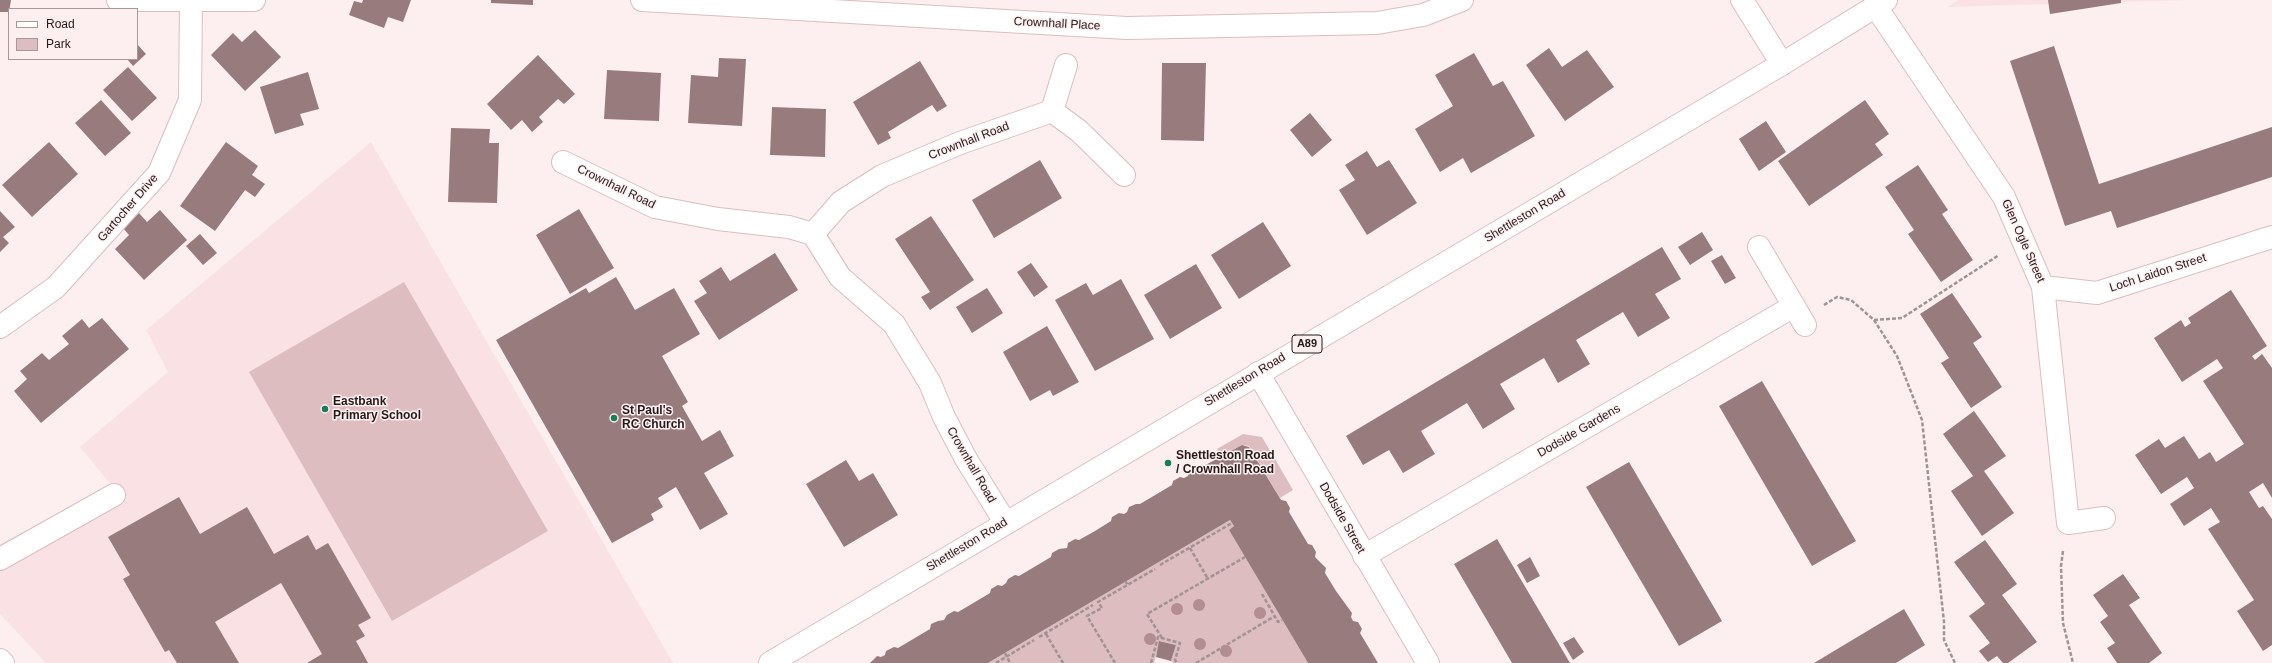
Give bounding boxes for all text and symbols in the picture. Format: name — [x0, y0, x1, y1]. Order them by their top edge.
legend — [8, 8, 138, 60]
street label: Crownhall Place — [1013, 15, 1101, 33]
text: Road — [46, 17, 75, 31]
text: Park — [46, 37, 71, 51]
street label: Crownhall Road — [927, 119, 1011, 163]
street label: Crownhall Road — [574, 162, 658, 212]
street label: Gartocher Drive — [95, 171, 161, 245]
street label: Shettleston Road — [1482, 186, 1568, 246]
street label: Glen Ogle Street — [1998, 197, 2048, 285]
street label: Loch Laidon Street — [2108, 251, 2208, 295]
road number: A89 — [1292, 335, 1322, 353]
street label: Shettleston Road — [1202, 350, 1288, 410]
place label: Eastbank Primary School — [333, 395, 421, 423]
street label: Dodside Gardens — [1535, 401, 1623, 461]
marker: Eastbank Primary School — [320, 404, 330, 414]
place label: St Paul's RC Church — [622, 404, 685, 432]
marker: St Paul's RC Church — [609, 413, 619, 423]
street label: Crownhall Road — [943, 424, 999, 506]
place label: Shettleston Road / Crownhall Road — [1176, 449, 1275, 477]
marker: Shettleston Road / Crownhall Road — [1163, 458, 1173, 468]
street label: Dodside Street — [1316, 480, 1368, 556]
street label: Shettleston Road — [924, 515, 1010, 575]

